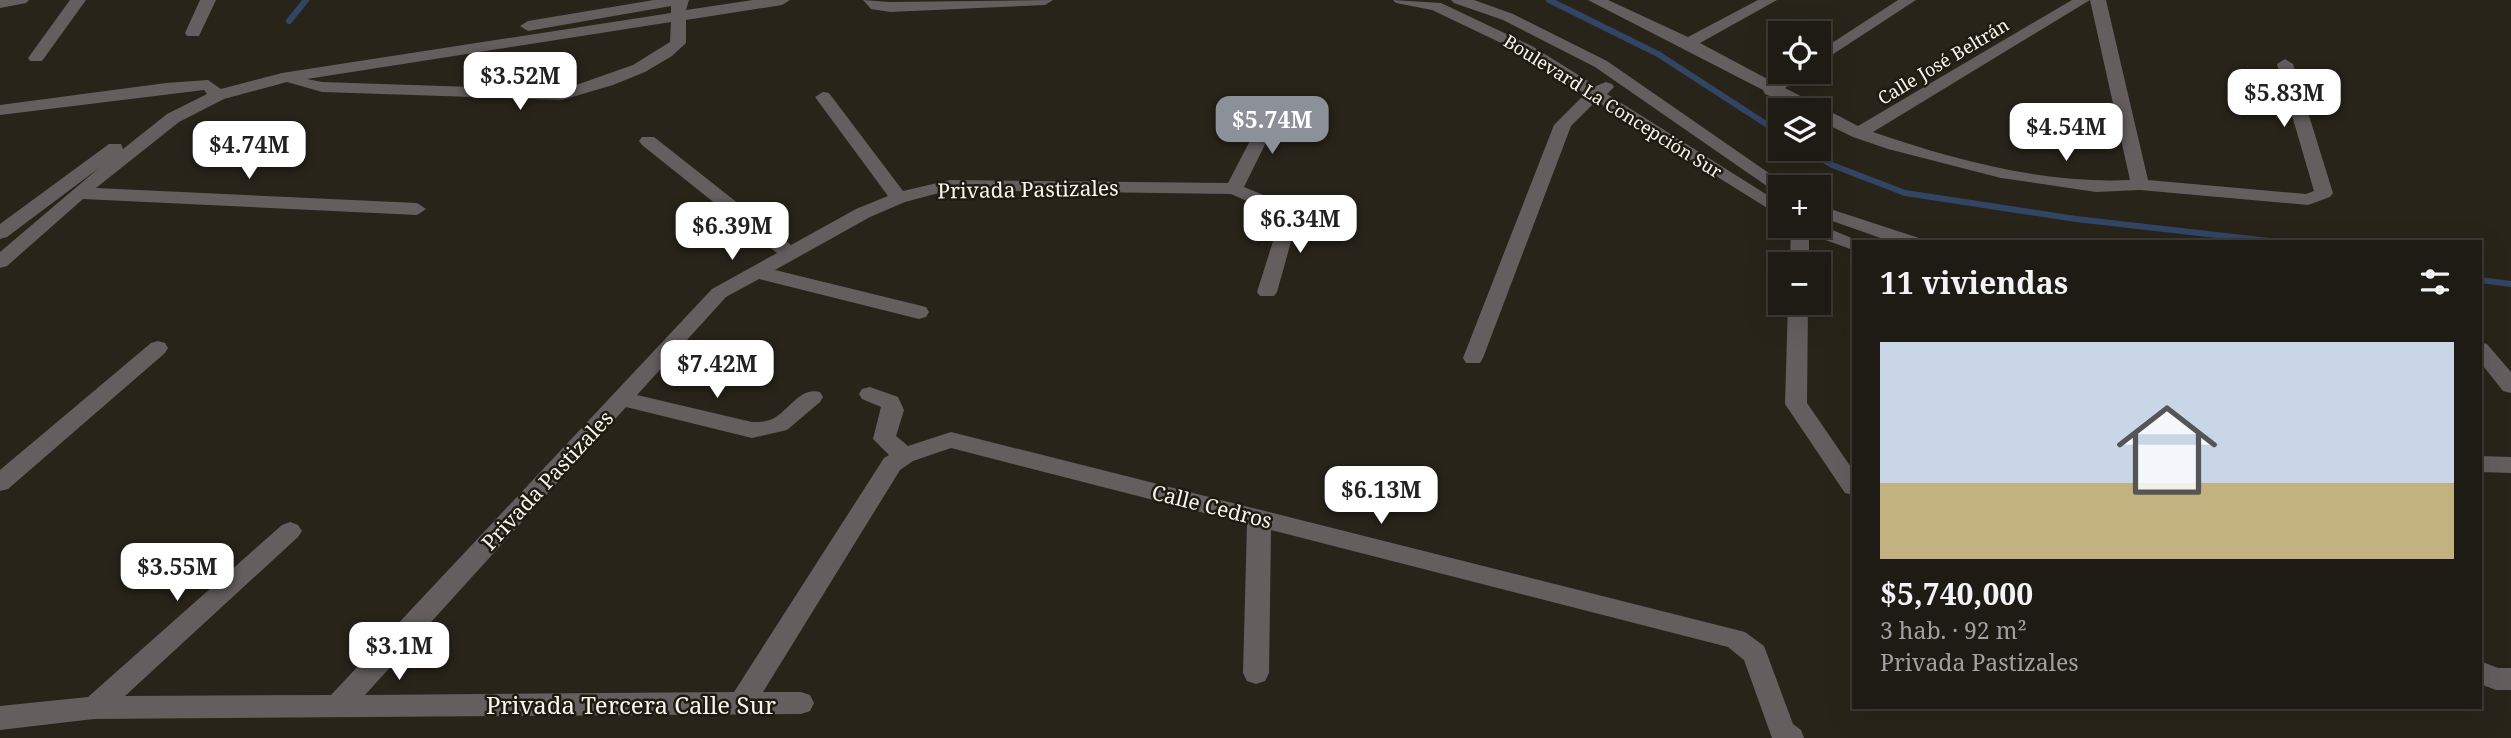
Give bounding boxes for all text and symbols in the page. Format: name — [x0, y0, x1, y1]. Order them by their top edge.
street label: Calle José Beltrán — [1873, 12, 2013, 110]
map controls — [1768, 21, 1831, 315]
button: locate — [1768, 21, 1831, 84]
street label: Boulevard La Concepción Sur — [1499, 29, 1727, 184]
pin: $3.52M — [463, 52, 577, 112]
text: $3.52M — [480, 59, 560, 91]
pin: $5.83M — [2227, 69, 2341, 129]
text: $5.83M — [2244, 76, 2324, 108]
pin: $5.74M — [1215, 96, 1329, 156]
button: layers — [1768, 98, 1831, 161]
text: $5.74M — [1232, 103, 1312, 135]
pin: $4.54M — [2009, 104, 2123, 163]
text: $4.54M — [2026, 110, 2106, 142]
pin: $4.74M — [192, 122, 306, 181]
text: $4.74M — [209, 128, 289, 160]
street label: Privada Pastizales — [937, 173, 1119, 205]
button: + — [1768, 175, 1831, 238]
pin: $6.34M — [1243, 196, 1357, 255]
pin: $6.39M — [675, 202, 789, 262]
text: $6.34M — [1260, 202, 1340, 234]
text: $6.39M — [692, 209, 772, 241]
button: − — [1768, 252, 1831, 315]
text: 11 viviendas — [1880, 262, 2068, 303]
icon: filters — [2416, 263, 2454, 301]
pin: $7.42M — [660, 340, 774, 400]
text: $7.42M — [677, 347, 757, 379]
icon: home — [2104, 387, 2230, 513]
street label: Privada Pastizales — [475, 404, 619, 556]
pin: $6.13M — [1324, 466, 1438, 526]
text: $6.13M — [1341, 473, 1421, 505]
street label: Calle Cedros — [1149, 478, 1275, 534]
pin: $3.55M — [120, 544, 234, 603]
text: $3.55M — [137, 550, 217, 582]
text: $5,740,000 — [1880, 573, 2033, 614]
text: 3 hab. · 92 m² — [1880, 614, 2027, 646]
pin: $3.1M — [350, 622, 448, 682]
text: $3.1M — [365, 629, 433, 661]
text: Privada Pastizales — [1880, 646, 2079, 678]
street label: Privada Tercera Calle Sur — [486, 688, 776, 721]

